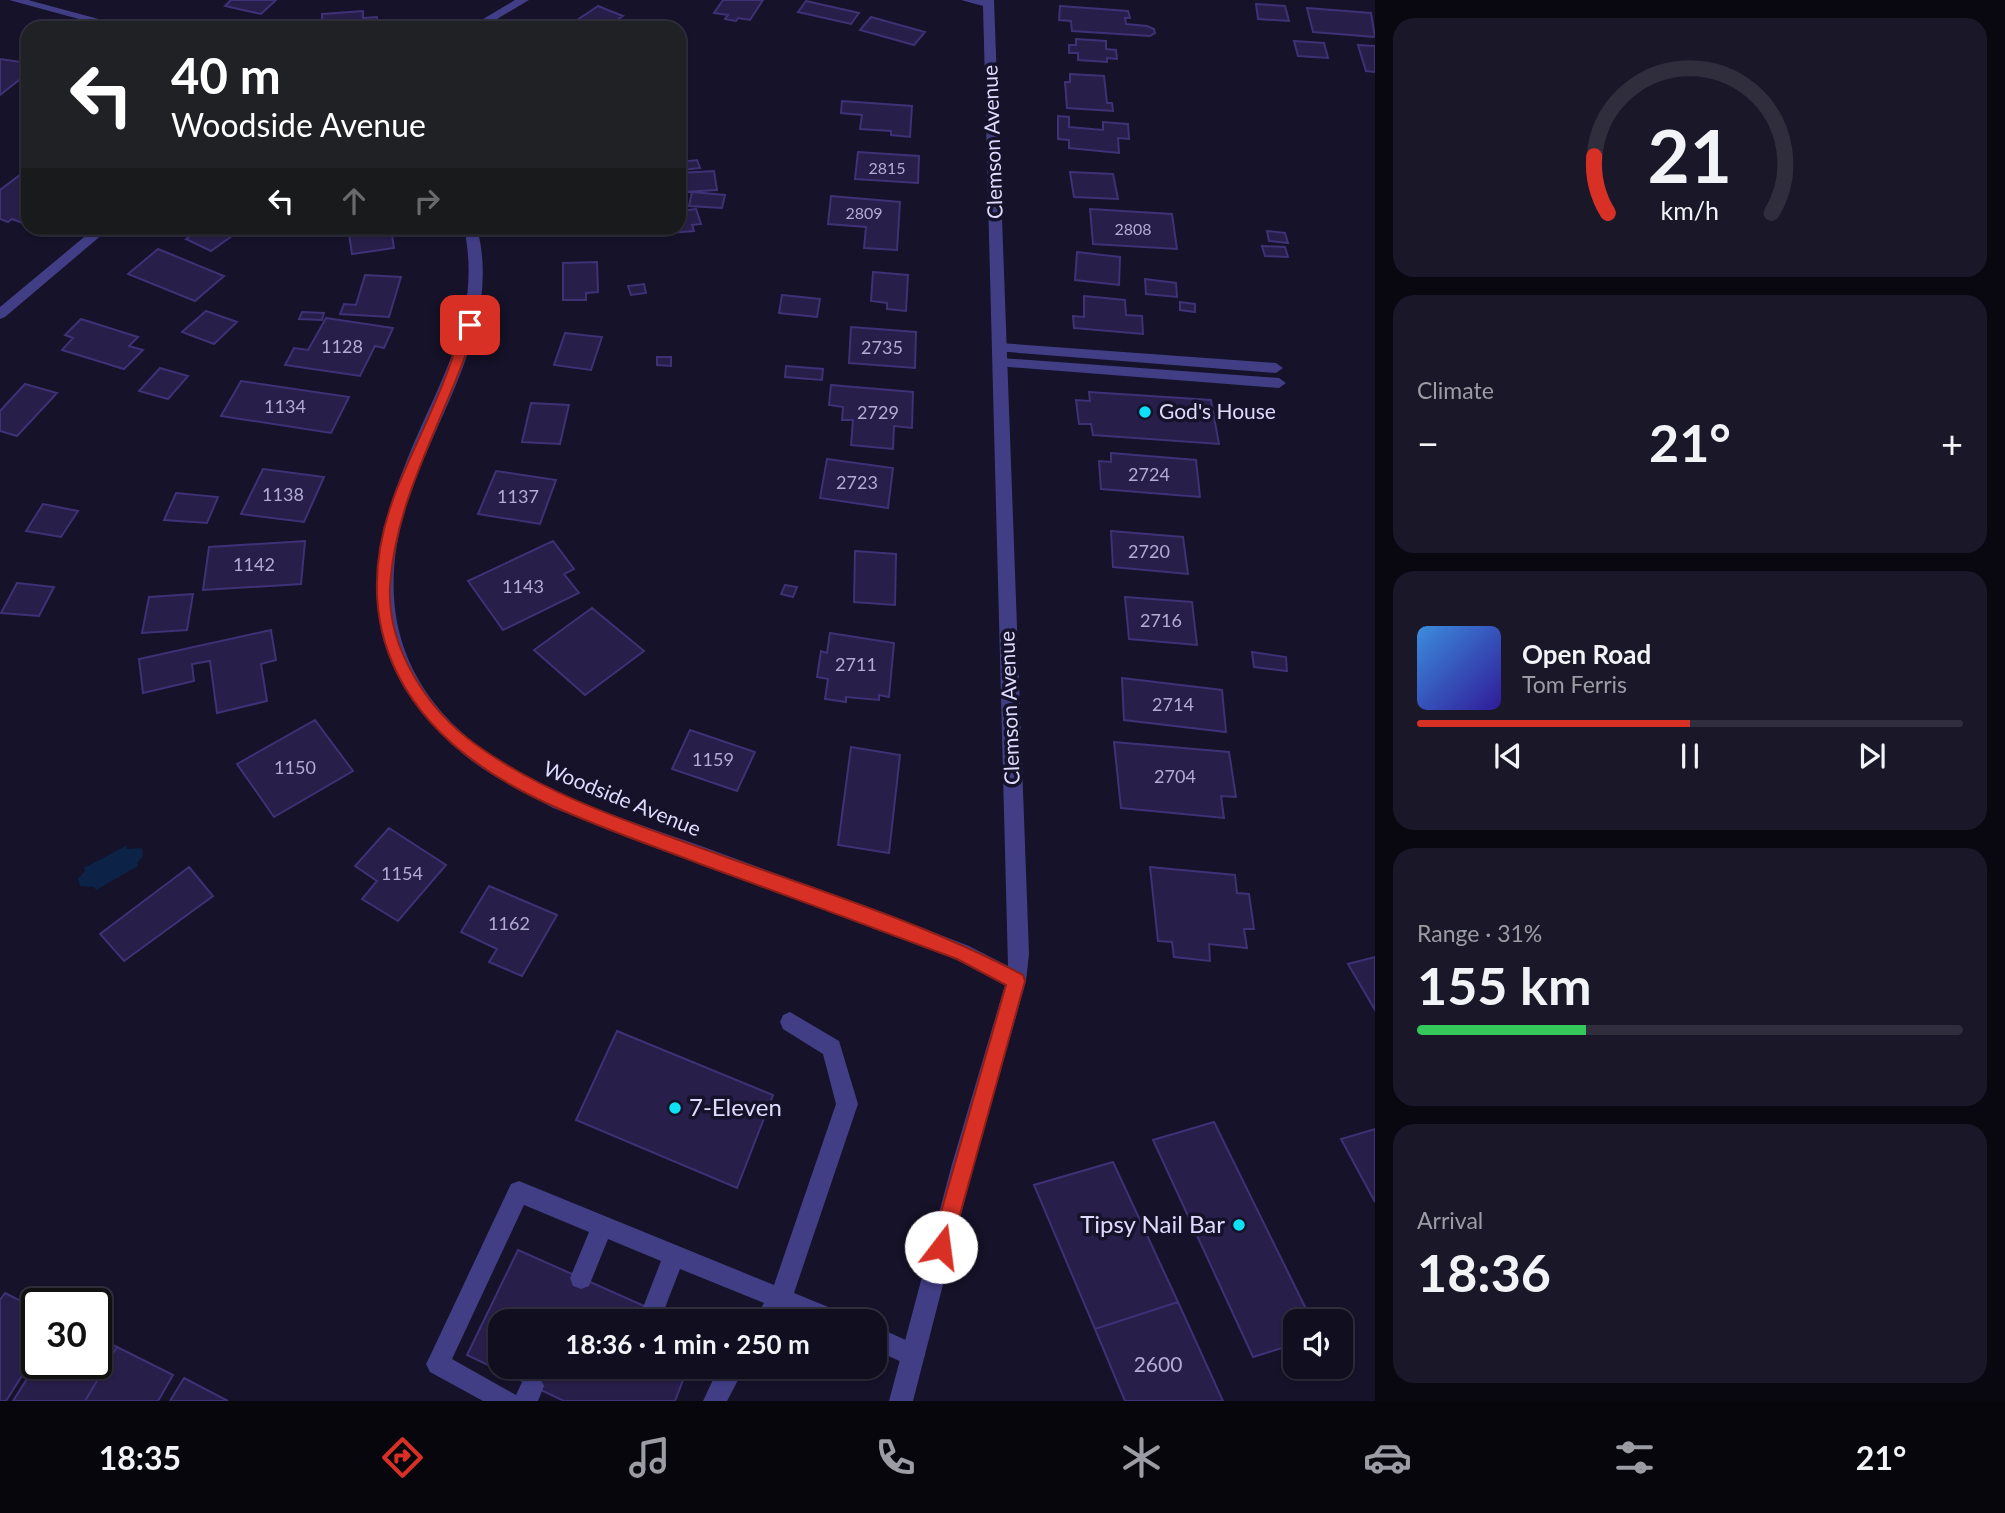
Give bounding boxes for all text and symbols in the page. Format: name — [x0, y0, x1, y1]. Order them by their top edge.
text: 40 m — [171, 46, 281, 104]
icon: left — [56, 49, 147, 140]
street label: Clemson Avenue — [976, 65, 1007, 220]
text: Woodside Avenue — [171, 105, 426, 144]
text: 21 — [1648, 112, 1732, 200]
house number: 2815 — [868, 158, 906, 177]
icon: left — [262, 182, 300, 220]
icon: ahead — [335, 182, 373, 220]
icon: right — [408, 182, 446, 220]
text: km/h — [1661, 195, 1719, 225]
house number: 2809 — [845, 203, 883, 222]
house number: 2808 — [1114, 219, 1152, 238]
pin — [440, 295, 500, 355]
icon: arrive — [451, 306, 489, 344]
house number: 1128 — [321, 335, 363, 357]
house number: 2735 — [861, 336, 903, 358]
text: Climate — [1417, 376, 1494, 404]
house number: 1134 — [264, 395, 306, 417]
place label: God's House — [1159, 398, 1276, 423]
house number: 2729 — [857, 401, 899, 423]
marker: God's House — [1137, 404, 1153, 420]
text: 21° — [1649, 411, 1731, 473]
text: − — [1417, 420, 1439, 466]
text: + — [1941, 420, 1963, 466]
house number: 2724 — [1128, 463, 1170, 485]
house number: 2723 — [836, 471, 878, 493]
house number: 1138 — [262, 483, 304, 505]
house number: 1137 — [497, 485, 539, 507]
house number: 2720 — [1128, 540, 1170, 562]
house number: 1142 — [233, 553, 275, 575]
house number: 1143 — [502, 575, 544, 597]
house number: 2716 — [1140, 609, 1182, 631]
street label: Clemson Avenue — [993, 631, 1024, 786]
text: Open Road — [1522, 638, 1651, 670]
house number: 2711 — [835, 653, 877, 675]
text: Tom Ferris — [1522, 670, 1627, 698]
house number: 2714 — [1152, 693, 1194, 715]
icon: previous — [1489, 737, 1527, 775]
icon: pause — [1671, 737, 1709, 775]
icon: next — [1853, 737, 1891, 775]
house number: 1159 — [692, 748, 734, 770]
street label: Woodside Avenue — [540, 755, 705, 841]
house number: 1150 — [274, 756, 316, 778]
house number: 2704 — [1154, 765, 1196, 787]
house number: 1154 — [381, 862, 423, 884]
house number: 1162 — [488, 912, 530, 934]
text: Range · 31% — [1417, 919, 1542, 947]
text: 155 km — [1417, 954, 1591, 1016]
place label: 7-Eleven — [689, 1092, 782, 1121]
marker: 7-Eleven — [667, 1100, 683, 1116]
text: Arrival — [1417, 1206, 1483, 1234]
place label: Tipsy Nail Bar — [1080, 1209, 1225, 1238]
position arrow — [904, 1210, 978, 1284]
marker: Tipsy Nail Bar — [1231, 1217, 1247, 1233]
text: 18:36 — [1417, 1241, 1551, 1303]
speed limit sign: 30 — [21, 1288, 112, 1379]
map controls — [1283, 1309, 1353, 1379]
button: sound — [1283, 1309, 1353, 1379]
text: 18:36 · 1 min · 250 m — [565, 1328, 810, 1360]
house number: 2600 — [1134, 1351, 1182, 1376]
icon: directions — [378, 1433, 427, 1482]
icon: music — [625, 1433, 674, 1482]
icon: phone — [871, 1433, 920, 1482]
icon: climate — [1117, 1433, 1166, 1482]
icon: car — [1363, 1433, 1412, 1482]
icon: filters — [1610, 1433, 1659, 1482]
text: 18:35 — [99, 1438, 181, 1477]
text: 21° — [1856, 1438, 1906, 1477]

